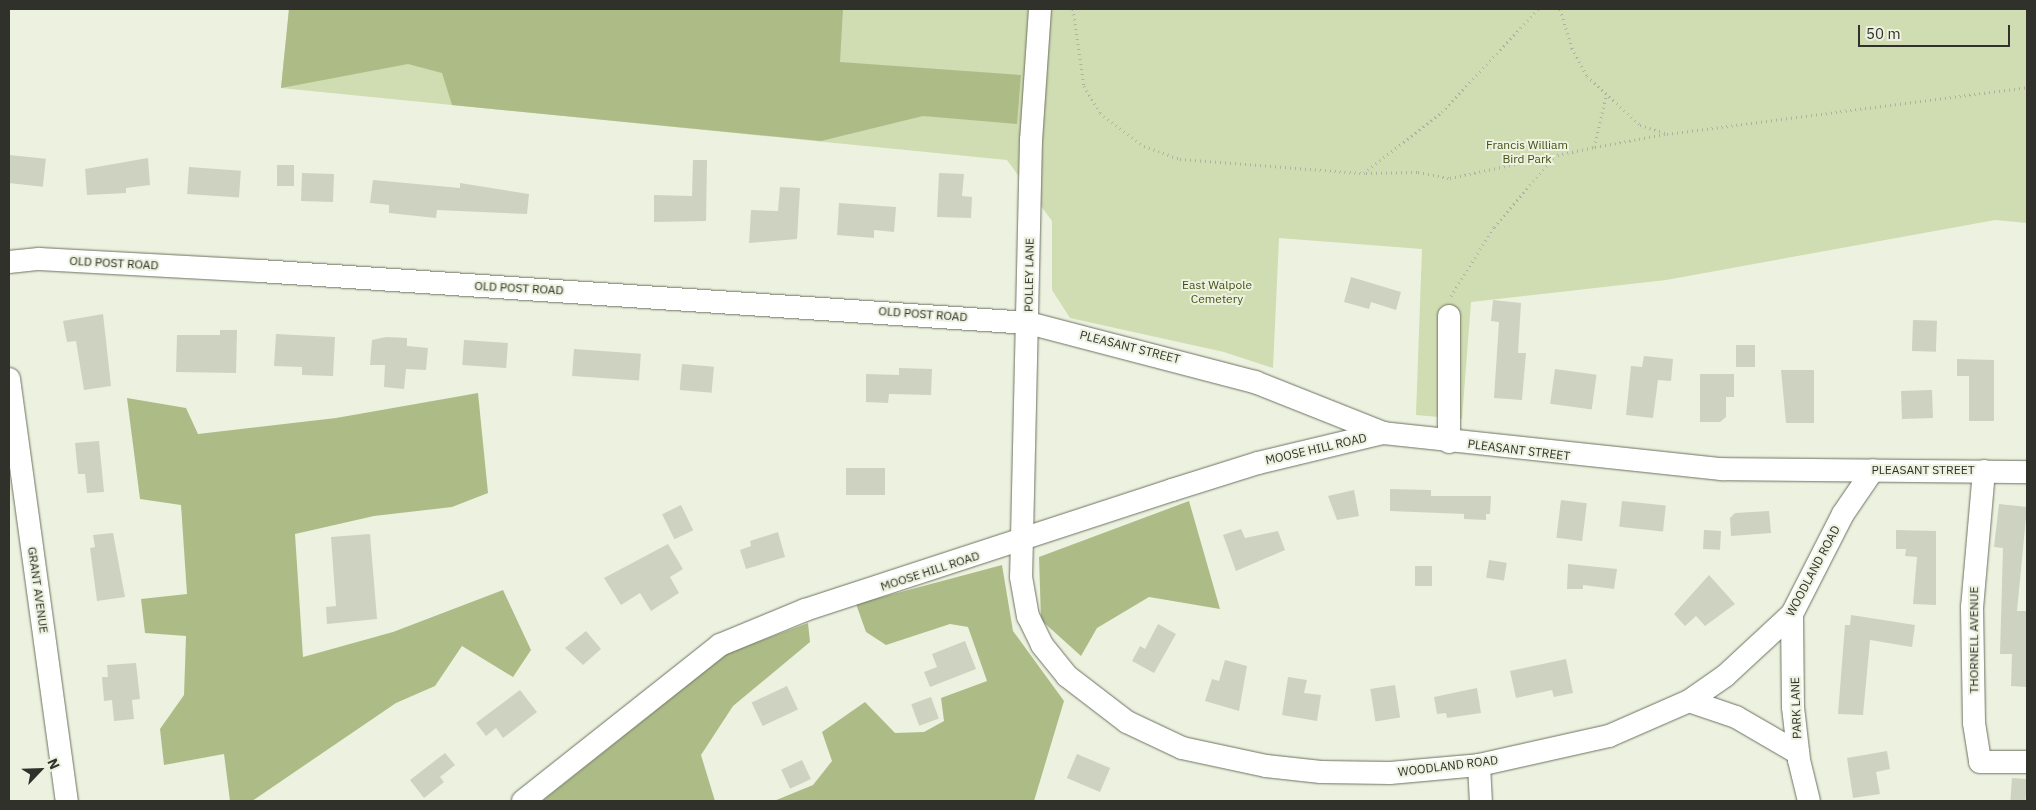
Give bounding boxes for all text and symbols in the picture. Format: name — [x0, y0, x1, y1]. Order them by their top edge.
scale bar — [1861, 15, 2014, 47]
text: 50 m — [1866, 24, 1901, 43]
park label: Francis William Bird Park — [1486, 138, 1568, 166]
street label: POLLEY LANE — [1021, 238, 1037, 312]
street label: OLD POST ROAD — [69, 253, 159, 273]
street label: OLD POST ROAD — [474, 278, 564, 298]
park label: East Walpole Cemetery — [1182, 278, 1252, 306]
street label: OLD POST ROAD — [878, 304, 968, 324]
street label: PLEASANT STREET — [1078, 328, 1182, 366]
street label: MOOSE HILL ROAD — [1264, 430, 1368, 468]
street label: PLEASANT STREET — [1467, 437, 1571, 463]
street label: PLEASANT STREET — [1871, 463, 1975, 477]
street label: WOODLAND ROAD — [1783, 523, 1843, 619]
street label: GRANT AVENUE — [25, 546, 51, 634]
street label: MOOSE HILL ROAD — [879, 548, 981, 594]
street label: THORNELL AVENUE — [1967, 587, 1981, 693]
street label: PARK LANE — [1788, 677, 1804, 739]
north arrow — [15, 745, 65, 795]
street label: WOODLAND ROAD — [1397, 753, 1499, 779]
text: N — [43, 756, 64, 772]

